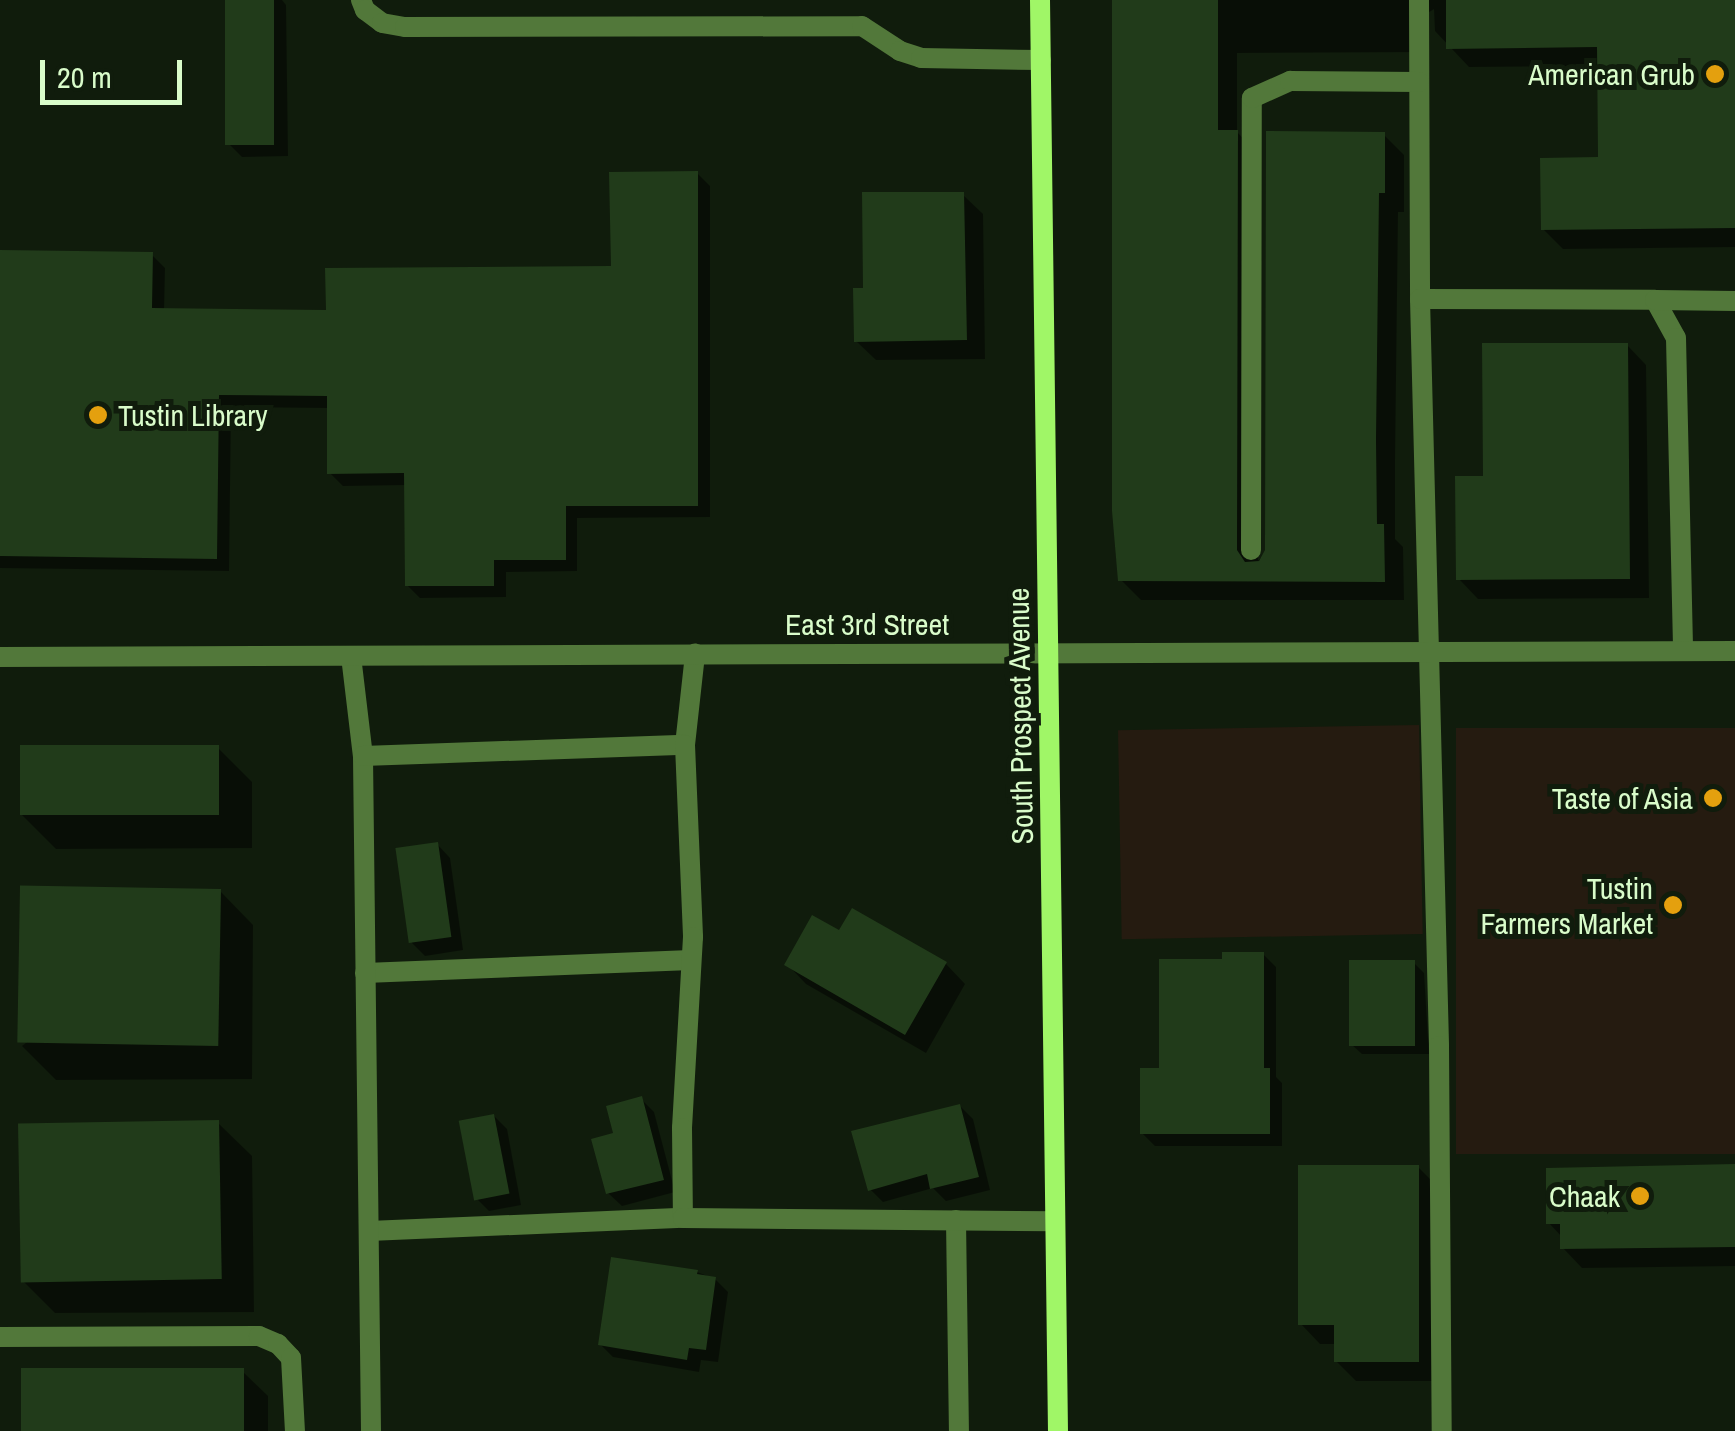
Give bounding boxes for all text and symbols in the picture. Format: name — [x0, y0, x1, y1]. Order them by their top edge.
scale bar — [45, 40, 188, 102]
place label: American Grub — [1528, 56, 1695, 92]
text: 20 m — [57, 57, 112, 97]
marker: American Grub — [1704, 63, 1726, 85]
place label: Tustin Library — [118, 397, 268, 433]
marker: Tustin Library — [87, 404, 109, 426]
street label: South Prospect Avenue — [1000, 587, 1040, 845]
street label: East 3rd Street — [785, 606, 949, 642]
place label: Taste of Asia — [1550, 780, 1693, 816]
marker: Taste of Asia — [1702, 787, 1724, 809]
place label: Tustin Farmers Market — [1481, 870, 1653, 940]
marker: Tustin Farmers Market — [1662, 894, 1684, 916]
place label: Chaak — [1549, 1178, 1620, 1214]
marker: Chaak — [1629, 1185, 1651, 1207]

